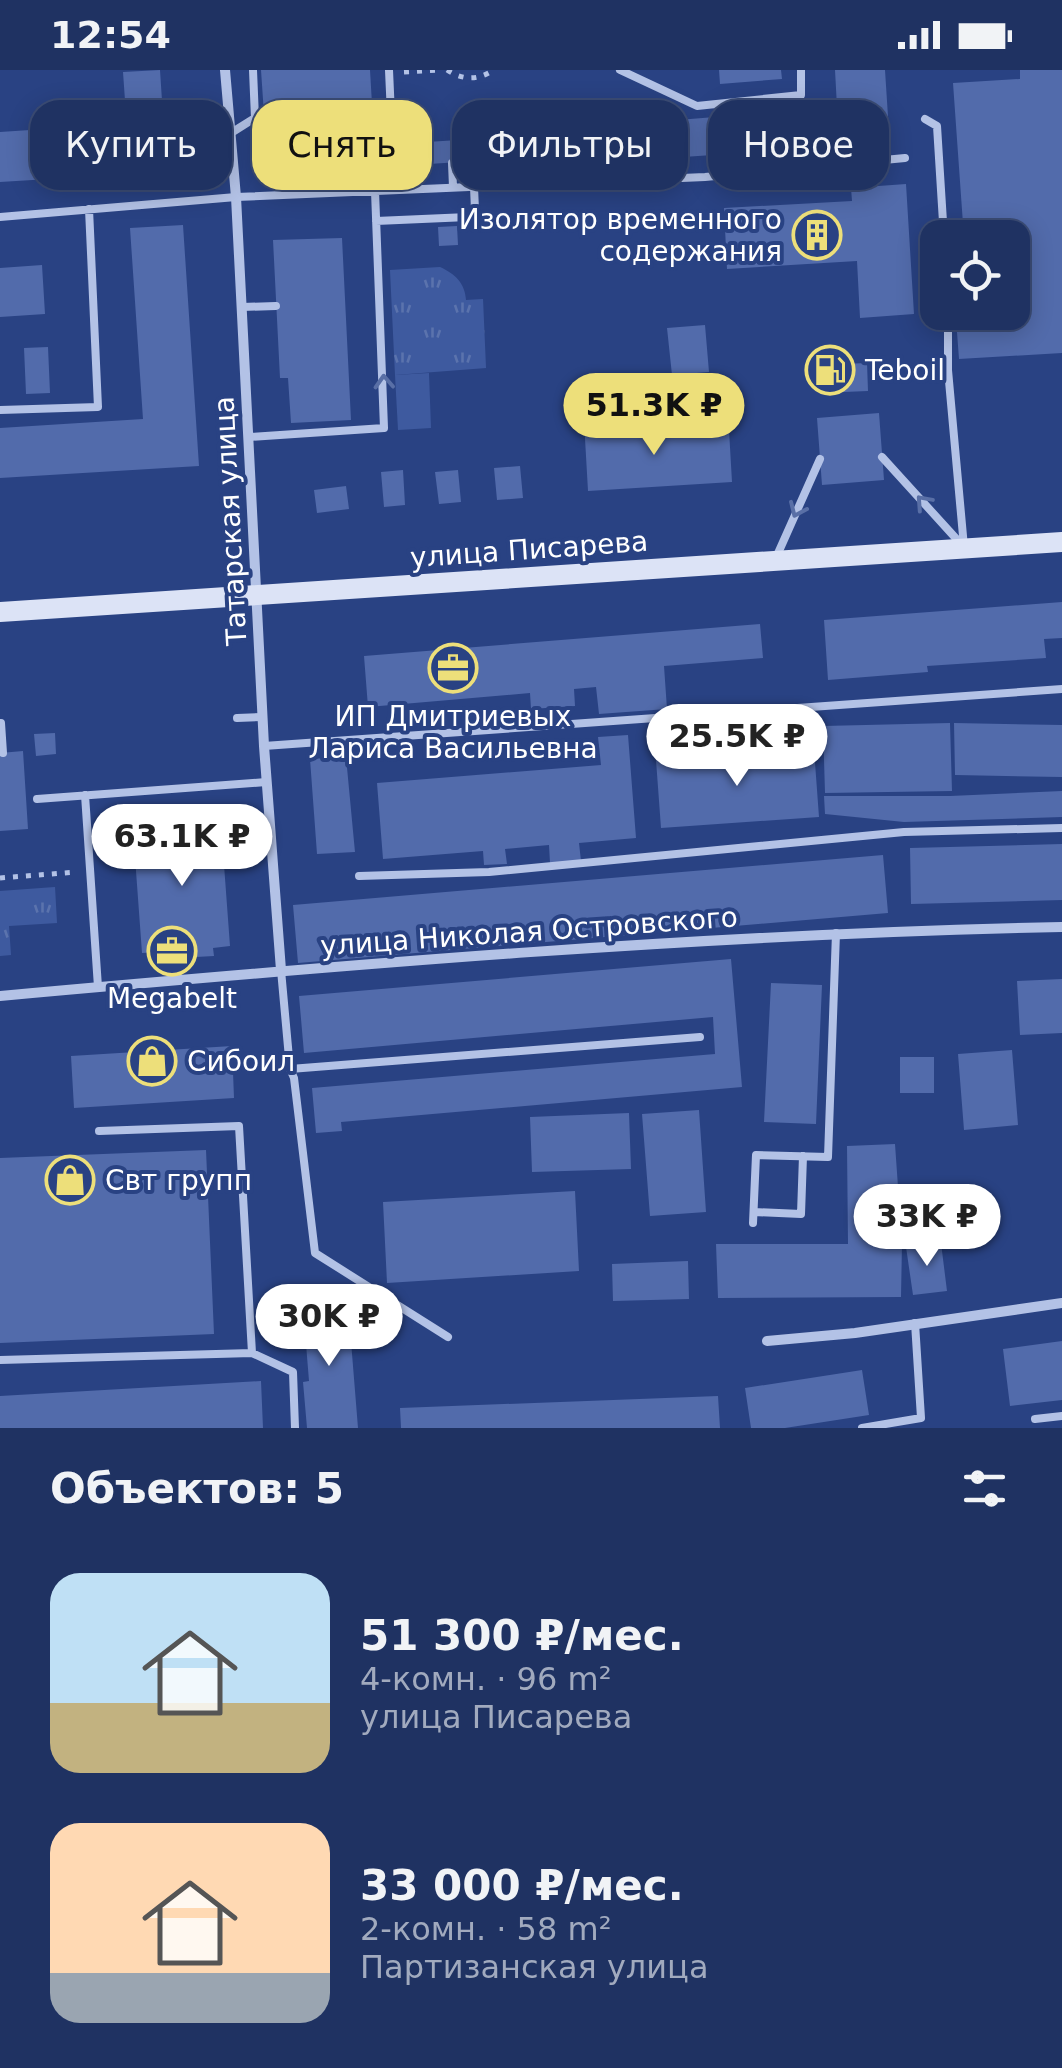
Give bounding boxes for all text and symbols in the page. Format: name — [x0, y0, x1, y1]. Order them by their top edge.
text: 12:54 — [50, 13, 171, 57]
chip: Купить — [30, 100, 232, 190]
chip: Снять — [252, 100, 432, 190]
chip: Фильтры — [452, 100, 688, 190]
chip: Новое — [708, 100, 889, 190]
place label: Изолятор временного содержания — [459, 203, 782, 268]
building icon: Изолятор временного содержания — [791, 209, 843, 261]
map controls — [920, 220, 1030, 330]
button: locate — [920, 220, 1030, 330]
fuel station icon: Teboil — [804, 344, 856, 396]
place label: Teboil — [864, 354, 945, 387]
pin: 51.3K ₽ — [562, 373, 746, 458]
one-way arrow — [373, 374, 394, 390]
text: 51.3K ₽ — [585, 386, 723, 424]
street label: Татарская улица — [207, 395, 254, 647]
one-way arrow — [917, 495, 935, 514]
one-way arrow — [790, 499, 810, 517]
street label: улица Писарева — [409, 525, 649, 574]
office icon: ИП Дмитриевых Лариса Васильевна — [427, 642, 479, 694]
place label: ИП Дмитриевых Лариса Васильевна — [308, 700, 598, 765]
pin: 25.5K ₽ — [645, 704, 829, 789]
text: 25.5K ₽ — [668, 717, 806, 755]
pin: 63.1K ₽ — [90, 804, 274, 889]
text: 63.1K ₽ — [113, 817, 251, 855]
street label: улица Николая Островского — [319, 900, 739, 963]
office icon: Megabelt — [146, 925, 198, 977]
place label: Megabelt — [107, 982, 237, 1015]
shop icon: Сибоил — [126, 1035, 178, 1087]
place label: Сибоил — [187, 1045, 295, 1078]
shop icon: Свт групп — [44, 1154, 96, 1206]
place label: Свт групп — [105, 1164, 252, 1197]
pin: 33K ₽ — [857, 1184, 997, 1269]
text: 33K ₽ — [876, 1197, 978, 1235]
pin: 30K ₽ — [259, 1284, 399, 1369]
text: 30K ₽ — [278, 1297, 380, 1335]
icon: filters — [957, 1461, 1012, 1516]
text: Объектов: 5 — [50, 1464, 344, 1513]
text: 51 300 ₽/мес. — [360, 1611, 684, 1660]
icon: home — [130, 1613, 250, 1733]
text: 4-комн. · 96 m² — [360, 1660, 611, 1698]
text: улица Писарева — [360, 1698, 632, 1736]
text: 33 000 ₽/мес. — [360, 1861, 684, 1910]
icon: home — [130, 1863, 250, 1983]
text: 2-комн. · 58 m² — [360, 1910, 611, 1948]
text: Партизанская улица — [360, 1948, 709, 1986]

